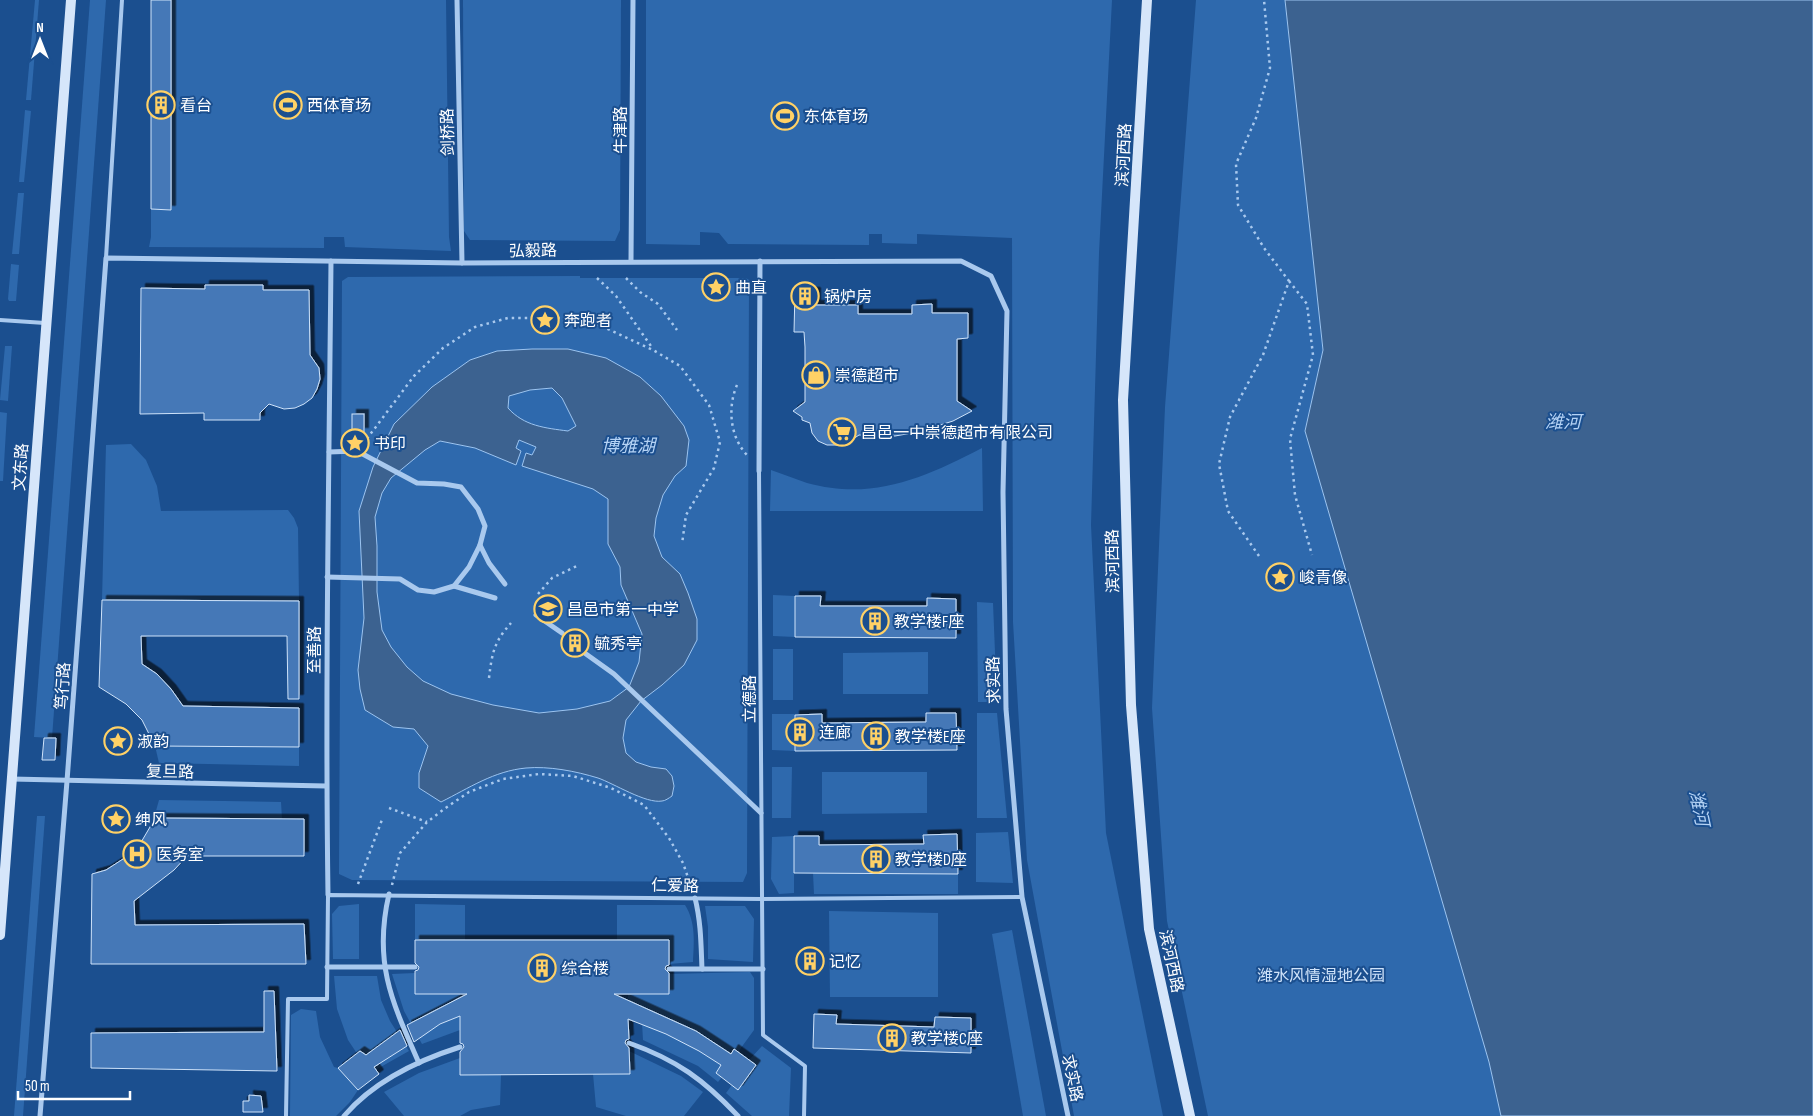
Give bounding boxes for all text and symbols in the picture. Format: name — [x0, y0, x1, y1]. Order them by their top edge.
north arrow — [15, 15, 65, 65]
text: N — [36, 19, 44, 36]
building icon: 看台 — [146, 90, 176, 120]
sports icon: 西体育场 — [273, 90, 303, 120]
place label: 看台 — [180, 97, 212, 116]
place label: 西体育场 — [307, 97, 371, 116]
sports icon: 东体育场 — [770, 101, 800, 131]
street label: 牛津路 — [612, 106, 631, 154]
street label: 剑桥路 — [439, 108, 458, 156]
place label: 东体育场 — [804, 108, 868, 127]
street label: 滨河西路 — [1113, 123, 1136, 188]
street label: 弘毅路 — [509, 242, 557, 261]
place icon: 曲直 — [701, 272, 731, 302]
place label: 曲直 — [735, 279, 767, 298]
building icon: 锅炉房 — [790, 281, 820, 311]
place label: 锅炉房 — [824, 288, 872, 307]
place icon: 奔跑者 — [530, 305, 560, 335]
place label: 奔跑者 — [564, 312, 612, 331]
shop icon: 崇德超市 — [801, 360, 831, 390]
place label: 崇德超市 — [835, 367, 899, 386]
water label: 潍河 — [1545, 412, 1584, 433]
supermarket icon: 昌邑一中崇德超市有限公司 — [827, 417, 857, 447]
place label: 昌邑一中崇德超市有限公司 — [861, 424, 1053, 443]
place icon: 书印 — [340, 428, 370, 458]
place label: 书印 — [374, 435, 406, 454]
water label: 博雅湖 — [601, 436, 658, 457]
street label: 文东路 — [10, 442, 33, 492]
street label: 滨河西路 — [1103, 529, 1124, 593]
place icon: 峻青像 — [1265, 562, 1295, 592]
place label: 峻青像 — [1299, 569, 1347, 588]
school or university icon: 昌邑市第一中学 — [533, 594, 563, 624]
place label: 昌邑市第一中学 — [567, 601, 679, 620]
building icon: 教学楼F座 — [860, 606, 890, 636]
place label: 教学楼F座 — [894, 613, 964, 632]
street label: 至善路 — [306, 626, 325, 674]
building icon: 毓秀亭 — [560, 628, 590, 658]
place label: 毓秀亭 — [594, 635, 642, 654]
street label: 求实路 — [985, 656, 1004, 704]
street label: 笃行路 — [52, 661, 75, 711]
street label: 立德路 — [741, 675, 760, 723]
building icon: 连廊 — [785, 717, 815, 747]
building icon: 教学楼E座 — [861, 721, 891, 751]
place label: 连廊 — [819, 724, 851, 743]
place icon: 淑韵 — [103, 726, 133, 756]
place label: 教学楼E座 — [895, 728, 966, 747]
place label: 淑韵 — [137, 733, 169, 752]
street label: 复旦路 — [146, 763, 194, 782]
water label: 潍河 — [1684, 788, 1713, 831]
place icon: 绅风 — [101, 804, 131, 834]
place label: 绅风 — [135, 811, 167, 830]
hospital icon: 医务室 — [122, 839, 152, 869]
building icon: 教学楼D座 — [861, 844, 891, 874]
place label: 医务室 — [156, 846, 204, 865]
place label: 教学楼D座 — [895, 851, 967, 870]
street label: 仁爱路 — [651, 877, 699, 896]
street label: 滨河西路 — [1155, 928, 1186, 995]
building icon: 记忆 — [795, 946, 825, 976]
building icon: 综合楼 — [527, 953, 557, 983]
place label: 记忆 — [829, 953, 861, 972]
place label: 综合楼 — [561, 960, 609, 979]
park label: 潍水风情湿地公园 — [1257, 967, 1385, 986]
building icon: 教学楼C座 — [877, 1023, 907, 1053]
place label: 教学楼C座 — [911, 1030, 983, 1049]
street label: 求实路 — [1057, 1053, 1086, 1104]
scale bar — [18, 1068, 130, 1100]
text: 50 m — [25, 1077, 50, 1096]

